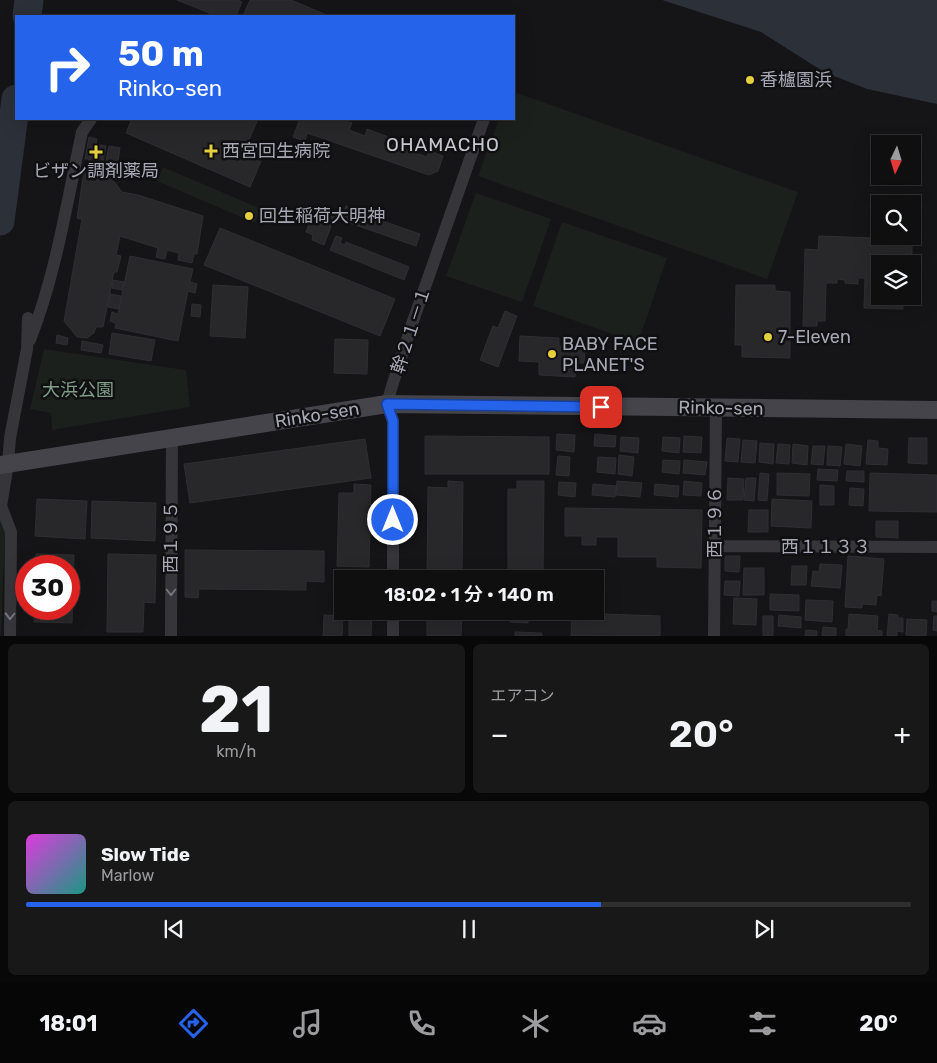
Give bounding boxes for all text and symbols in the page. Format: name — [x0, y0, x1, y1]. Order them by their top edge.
text: 50 m — [118, 33, 204, 75]
icon: right — [35, 35, 100, 100]
place label: 香櫨園浜 — [760, 69, 832, 91]
marker: 香櫨園浜 — [744, 74, 756, 86]
text: Rinko-sen — [118, 75, 222, 102]
district label: OHAMACHO — [386, 133, 500, 156]
north arrow — [871, 135, 921, 185]
map controls — [871, 135, 921, 305]
place label: 西宮回生病院 — [222, 140, 330, 162]
marker: 西宮回生病院 — [204, 144, 218, 158]
marker: ビザン調剤薬局 — [90, 146, 102, 158]
place label: ビザン調剤薬局 — [33, 160, 159, 182]
button: search — [871, 195, 921, 245]
place label: 回生稲荷大明神 — [259, 205, 385, 227]
marker: 回生稲荷大明神 — [243, 210, 255, 222]
button: layers — [871, 255, 921, 305]
street label: 幹２１－１ — [387, 284, 435, 376]
place label: 7-Eleven — [778, 326, 851, 348]
marker: 7-Eleven — [762, 331, 774, 343]
place label: BABY FACE PLANET'S — [562, 333, 658, 376]
marker: BABY FACE PLANET'S — [546, 348, 558, 360]
park label: 大浜公園 — [42, 379, 114, 401]
pin — [580, 386, 622, 428]
icon: arrive — [587, 393, 615, 421]
street label: Rinko-sen — [678, 396, 764, 420]
street label: Rinko-sen — [273, 397, 361, 433]
street label: 西１９６ — [704, 486, 726, 558]
position arrow — [366, 493, 418, 545]
street label: 西１９５ — [160, 501, 182, 573]
street label: 西１１３３ — [781, 536, 871, 558]
speed limit sign: 30 — [15, 555, 80, 620]
text: 18:02 · 1 分 · 140 m — [384, 583, 554, 606]
one-way arrow — [166, 588, 176, 596]
one-way arrow — [5, 612, 15, 620]
text: 21 — [199, 671, 274, 748]
text: エアコン — [491, 686, 555, 705]
text: 20° — [669, 711, 734, 757]
text: − — [491, 718, 509, 751]
text: + — [894, 718, 911, 751]
text: km/h — [216, 742, 256, 761]
text: Slow Tide — [101, 843, 190, 866]
text: Marlow — [101, 866, 154, 885]
icon: previous — [160, 915, 188, 943]
icon: pause — [455, 915, 483, 943]
icon: next — [750, 915, 778, 943]
icon: directions — [176, 1006, 211, 1041]
icon: music — [290, 1006, 325, 1041]
icon: phone — [404, 1006, 439, 1041]
icon: climate — [518, 1006, 553, 1041]
icon: car — [632, 1006, 667, 1041]
icon: filters — [745, 1006, 780, 1041]
text: 18:01 — [39, 1010, 98, 1037]
text: 20° — [859, 1010, 898, 1037]

